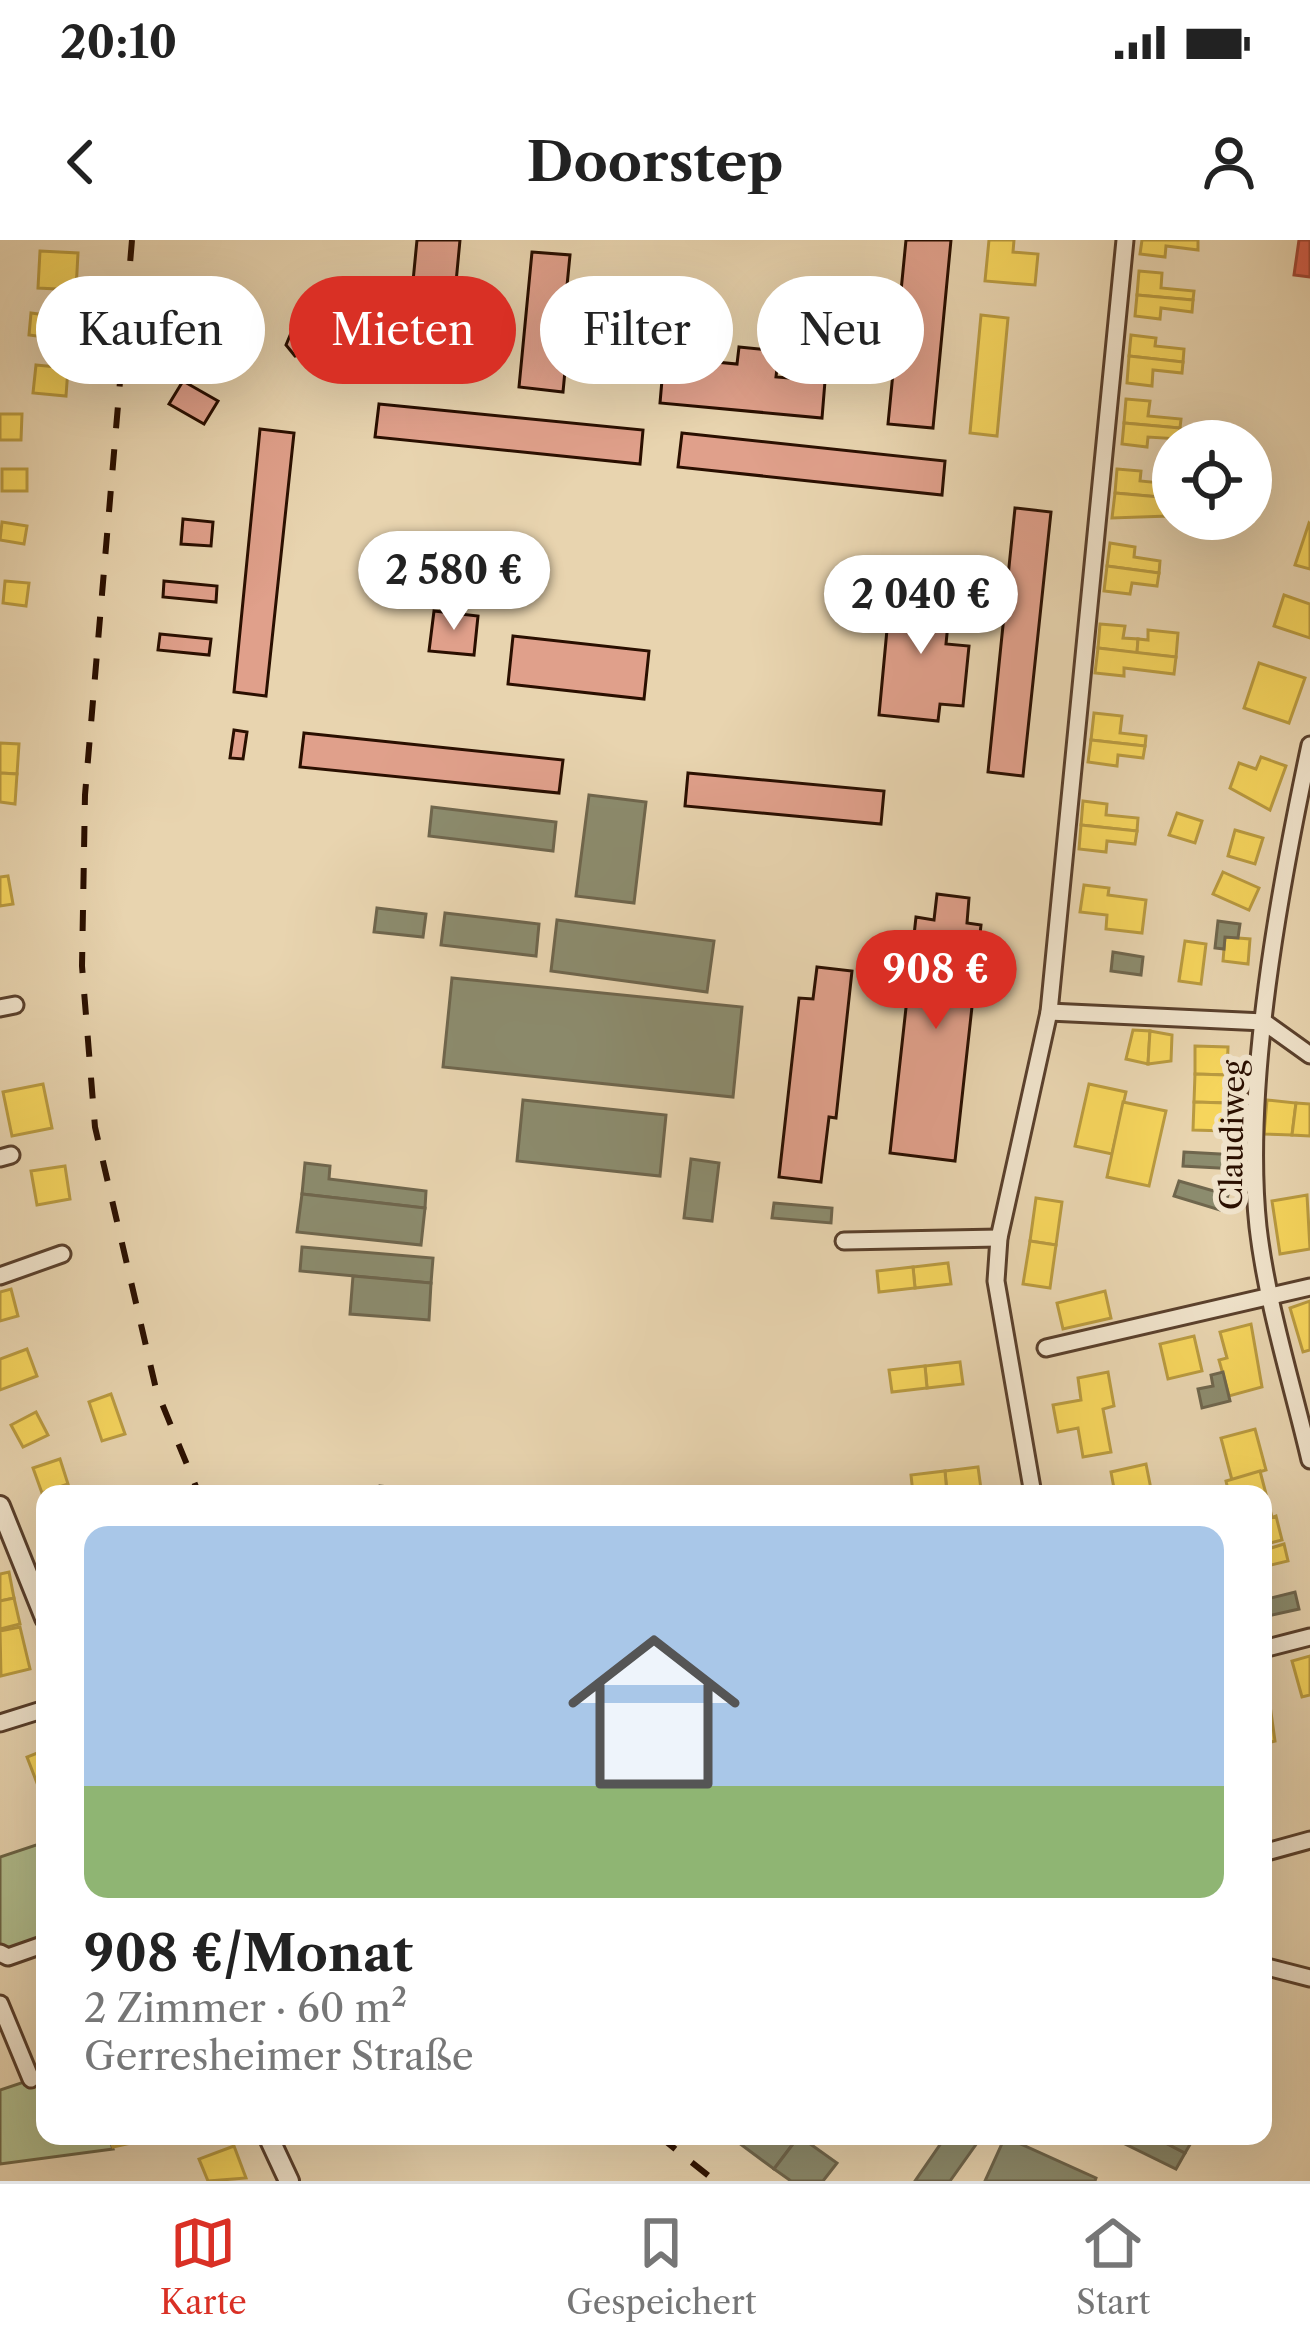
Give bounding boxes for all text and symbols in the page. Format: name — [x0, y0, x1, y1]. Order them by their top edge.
text: 20:10 — [60, 14, 177, 70]
icon: back — [48, 129, 114, 195]
text: Doorstep — [527, 129, 783, 195]
icon: person — [1196, 129, 1262, 195]
chip: Kaufen — [36, 276, 265, 384]
chip: Mieten — [289, 276, 516, 384]
chip: Filter — [540, 276, 733, 384]
chip: Neu — [757, 276, 924, 384]
map controls — [1152, 420, 1272, 540]
button: locate — [1152, 420, 1272, 540]
pin: 2 580 € — [343, 531, 565, 633]
text: 2 580 € — [385, 546, 523, 594]
pin: 2 040 € — [810, 555, 1032, 657]
text: 2 040 € — [851, 570, 991, 618]
pin: 908 € — [852, 930, 1020, 1032]
text: 908 € — [883, 945, 989, 993]
street label: Claudiweg — [1213, 1059, 1252, 1210]
icon: home — [546, 1604, 762, 1820]
text: 908 €/Monat — [84, 1922, 413, 1984]
text: 2 Zimmer · 60 m² — [84, 1984, 407, 2032]
text: Gerresheimer Straße — [84, 2032, 474, 2080]
tab: Karte — [160, 2210, 247, 2323]
tab: Gespeichert — [566, 2210, 757, 2323]
tab: Start — [1076, 2210, 1150, 2323]

